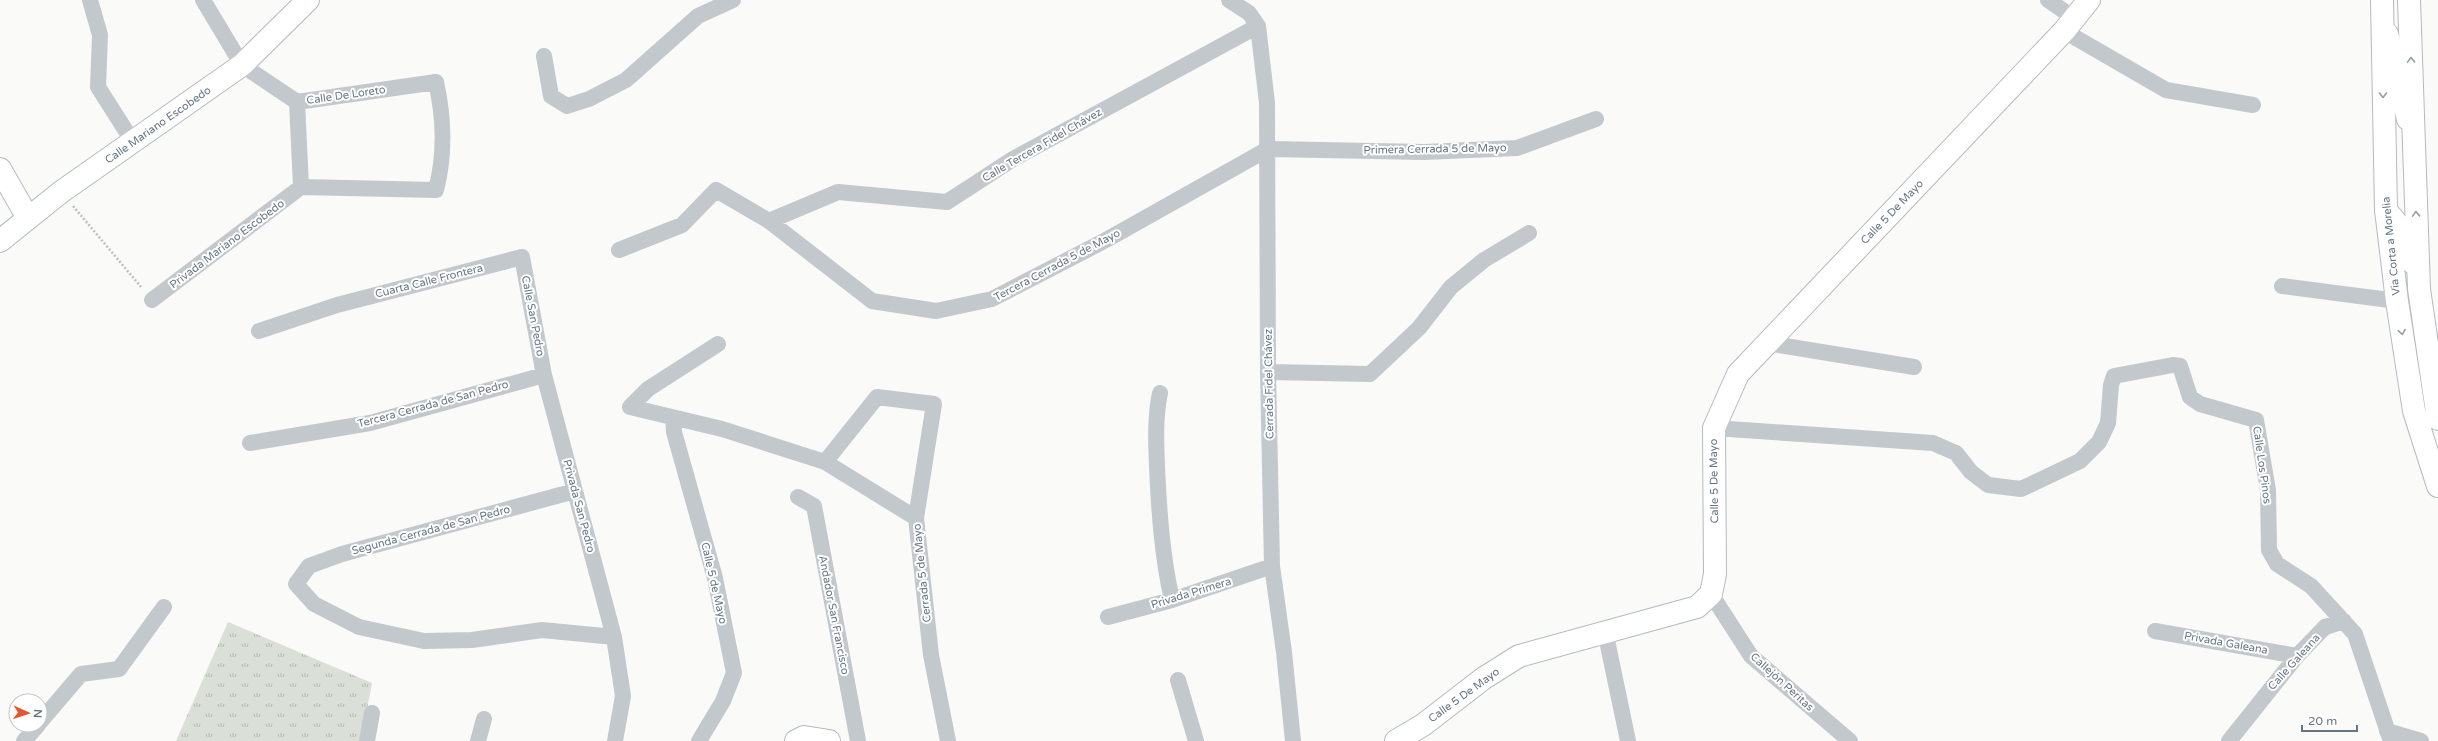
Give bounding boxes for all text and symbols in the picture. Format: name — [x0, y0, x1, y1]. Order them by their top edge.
one-way arrow — [2407, 57, 2415, 63]
street label: Calle Mariano Escobedo — [103, 83, 214, 166]
street label: Calle De Loreto — [306, 83, 387, 107]
one-way arrow — [2379, 92, 2387, 98]
street label: Calle Tercera Fidel Chávez — [980, 105, 1105, 185]
street label: Primera Cerrada 5 de Mayo — [1363, 141, 1507, 157]
street label: Calle 5 De Mayo — [1858, 177, 1926, 247]
street label: Via Corta a Morelia — [2379, 196, 2403, 296]
street label: Privada Mariano Escobedo — [167, 197, 287, 291]
one-way arrow — [2412, 211, 2421, 217]
street label: Tercera Cerrada 5 de Mayo — [992, 226, 1123, 304]
street label: Cuarta Calle Frontera — [374, 261, 484, 301]
street label: Calle San Pedro — [519, 274, 547, 358]
street label: Cerrada Fidel Chávez — [1262, 328, 1276, 439]
one-way arrow — [2397, 329, 2406, 335]
street label: Tercera Cerrada de San Pedro — [356, 378, 510, 430]
street label: Calle Los Pinos — [2250, 425, 2274, 505]
street label: Calle 5 De Mayo — [1707, 438, 1721, 523]
street label: Privada San Pedro — [560, 458, 598, 554]
street label: Segunda Cerrada de San Pedro — [350, 503, 512, 557]
street label: Cerrada 5 de Mayo — [910, 523, 934, 623]
street label: Calle 5 de Mayo — [698, 541, 730, 625]
street label: Andador San Francisco — [816, 554, 852, 676]
street label: Privada Primera — [1149, 575, 1233, 611]
street label: Privada Galeana — [2183, 629, 2269, 657]
street label: Calle Galeana — [2265, 631, 2323, 693]
street label: Callejón Peritas — [1748, 650, 1816, 714]
street label: Calle 5 De Mayo — [1426, 665, 1502, 725]
north arrow — [8, 693, 48, 733]
scale bar — [2302, 707, 2357, 733]
text: N — [31, 709, 44, 718]
text: 20 m — [2308, 714, 2337, 728]

